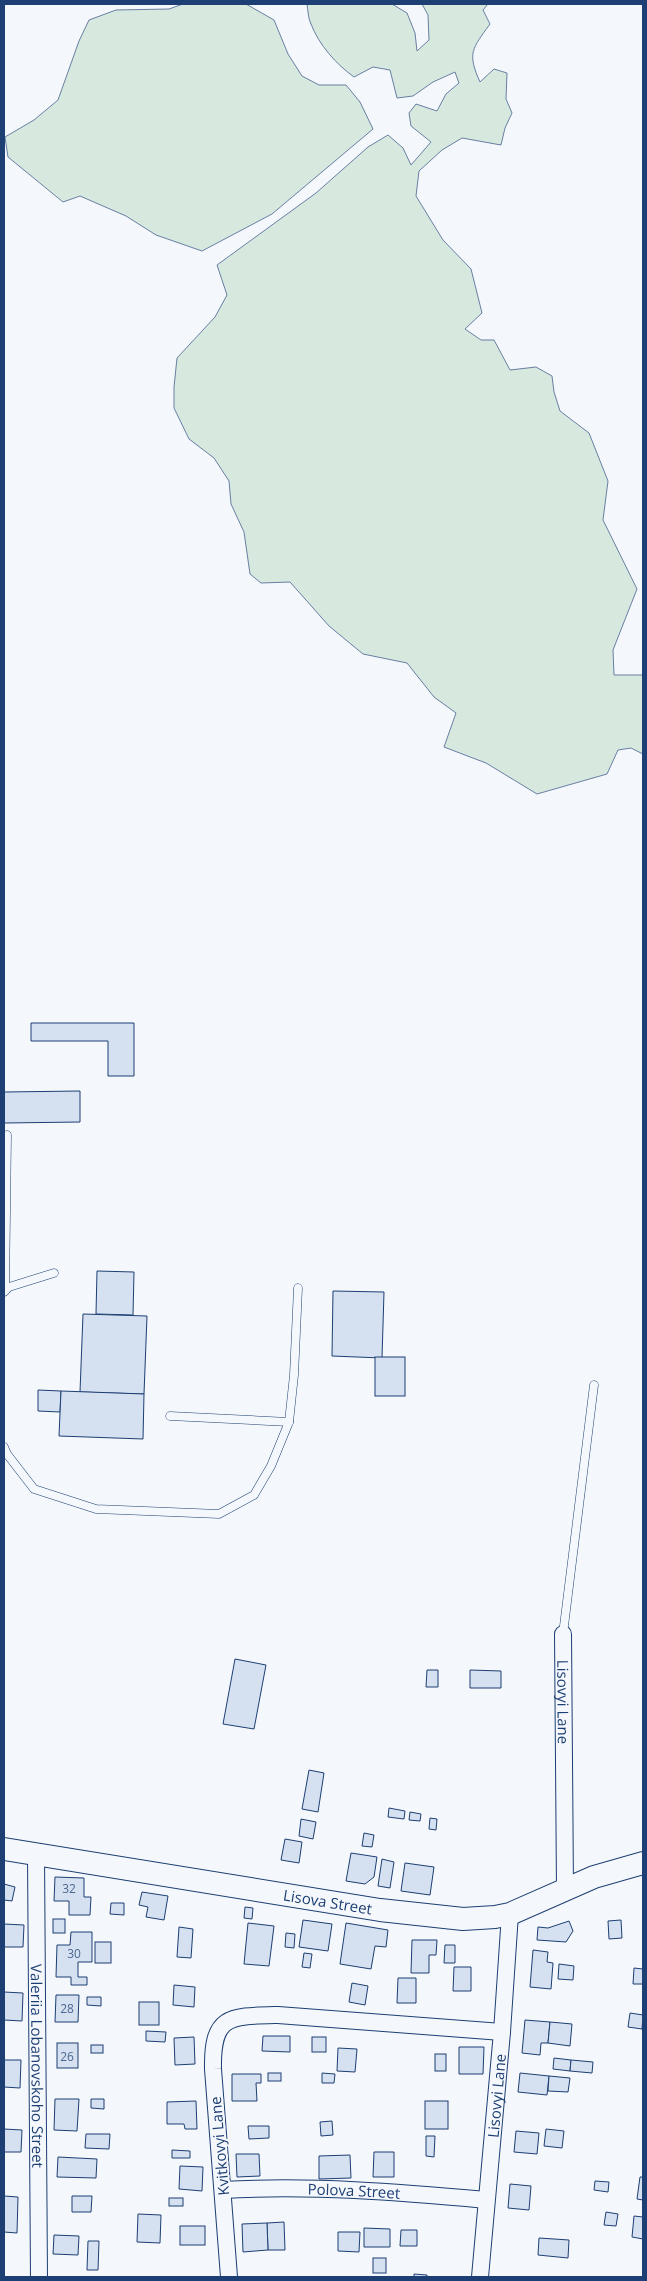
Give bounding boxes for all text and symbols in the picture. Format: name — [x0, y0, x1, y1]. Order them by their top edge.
street label: Lisovyi Lane — [553, 1660, 574, 1744]
house number: 32 — [62, 1880, 76, 1897]
street label: Lisova Street — [282, 1884, 374, 1919]
house number: 30 — [67, 1945, 81, 1962]
street label: Valeriia Lobanovskoho Street — [27, 1964, 48, 2168]
house number: 28 — [60, 2000, 74, 2017]
house number: 26 — [60, 2048, 74, 2065]
street label: Lisovyi Lane — [483, 2053, 510, 2139]
street label: Kvitkovyi Lane — [205, 2096, 233, 2196]
street label: Polova Street — [307, 2179, 401, 2203]

